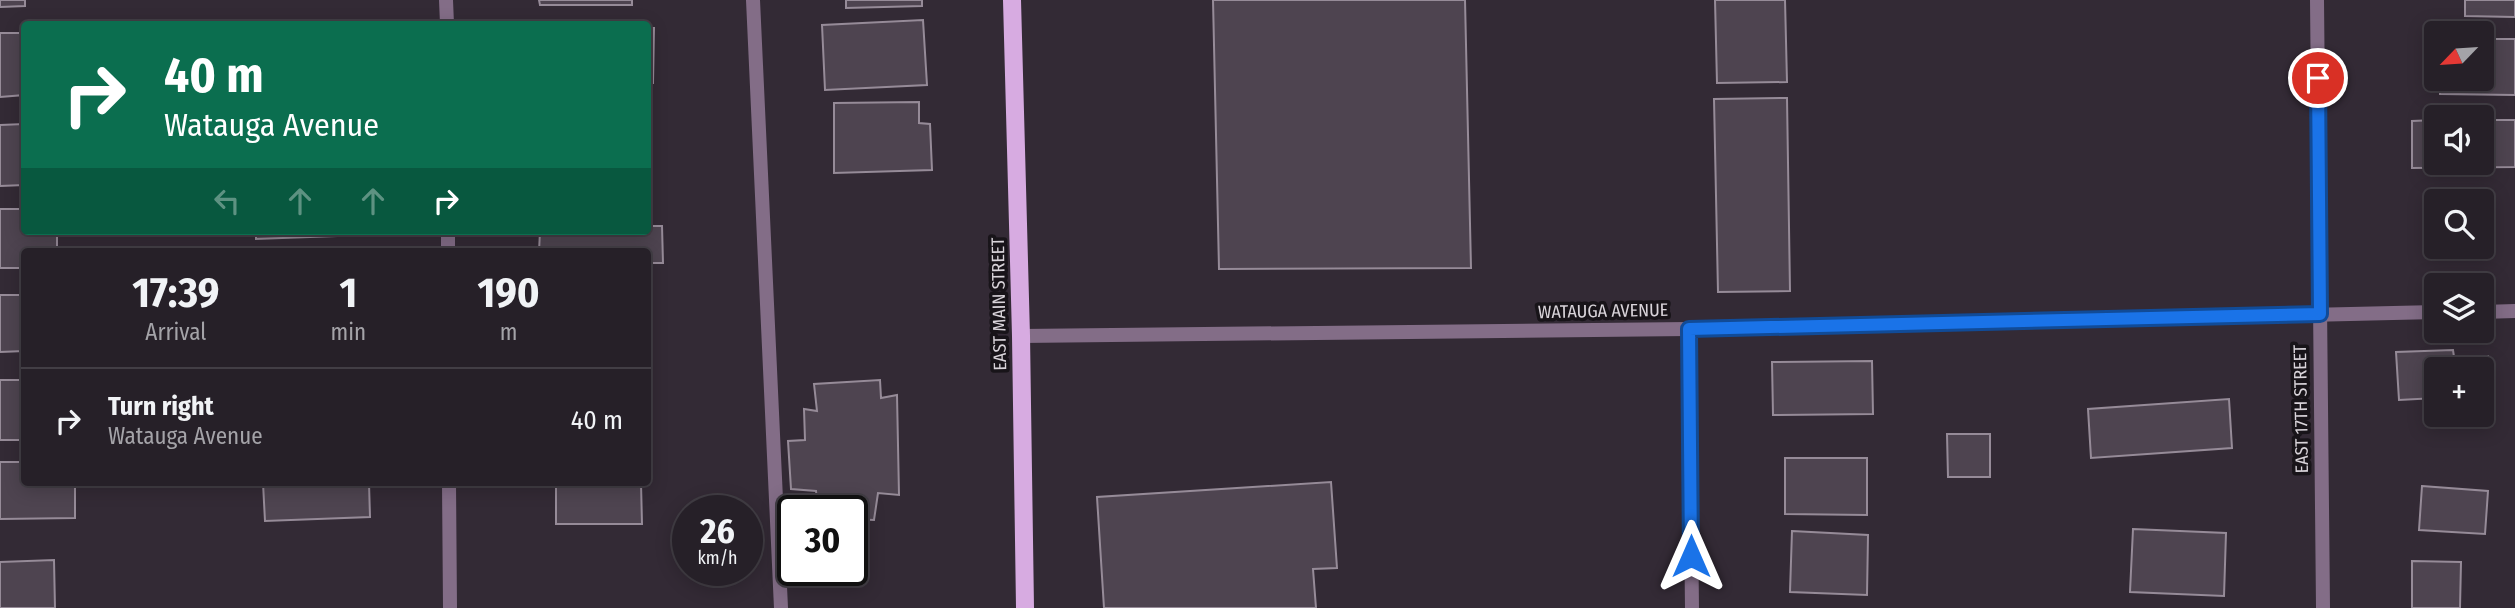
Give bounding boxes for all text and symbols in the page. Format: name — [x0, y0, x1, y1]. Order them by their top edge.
north arrow — [2424, 21, 2494, 91]
map controls — [2424, 21, 2494, 427]
text: 40 m — [164, 46, 264, 105]
pin — [2288, 48, 2348, 108]
icon: right — [49, 49, 140, 140]
icon: arrive — [2299, 59, 2337, 97]
button: sound — [2424, 105, 2494, 175]
text: Watauga Avenue — [164, 106, 379, 144]
icon: left — [208, 182, 246, 220]
icon: ahead — [281, 182, 319, 220]
icon: ahead — [354, 182, 392, 220]
icon: right — [427, 182, 465, 220]
button: search — [2424, 189, 2494, 259]
street label: EAST MAIN STREET — [987, 237, 1011, 371]
text: 17:39 — [132, 268, 219, 318]
text: 1 — [339, 268, 357, 318]
text: 190 — [477, 268, 540, 318]
button: layers — [2424, 273, 2494, 343]
street label: WATAUGA AVENUE — [1538, 299, 1668, 323]
text: Arrival — [145, 318, 206, 346]
text: min — [331, 318, 366, 346]
text: m — [500, 318, 517, 346]
street label: EAST 17TH STREET — [2289, 344, 2313, 474]
button: + — [2424, 357, 2494, 427]
text: Turn right — [108, 391, 214, 422]
icon: right — [49, 402, 87, 440]
text: 40 m — [571, 405, 623, 436]
text: Watauga Avenue — [108, 422, 263, 450]
speed limit sign: 30 — [777, 495, 868, 586]
text: 26 — [700, 510, 735, 552]
position arrow — [1654, 519, 1728, 593]
text: km/h — [697, 547, 738, 569]

